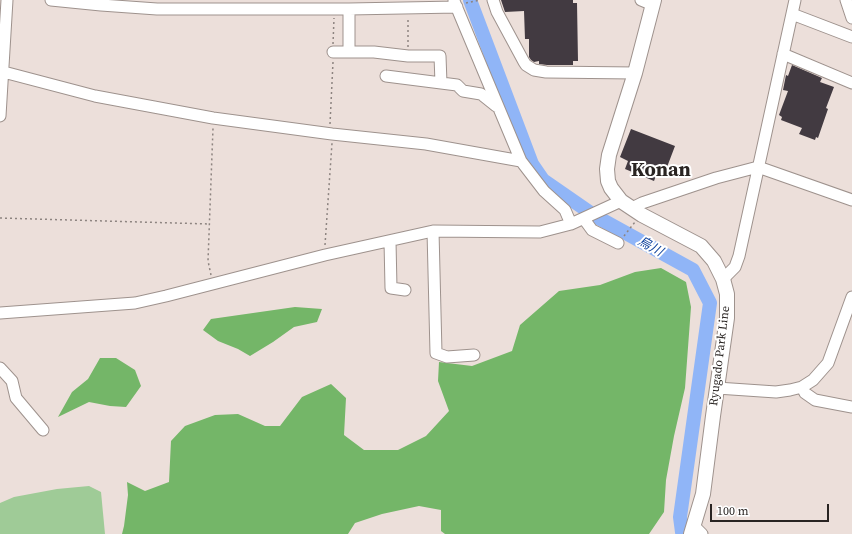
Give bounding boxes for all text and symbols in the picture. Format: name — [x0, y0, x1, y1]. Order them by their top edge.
district label: Konan — [631, 159, 691, 183]
water label: 烏川 — [635, 234, 665, 260]
street label: Ryugado Park Line — [707, 305, 733, 407]
scale bar — [712, 496, 831, 522]
text: 100 m — [717, 503, 749, 519]

